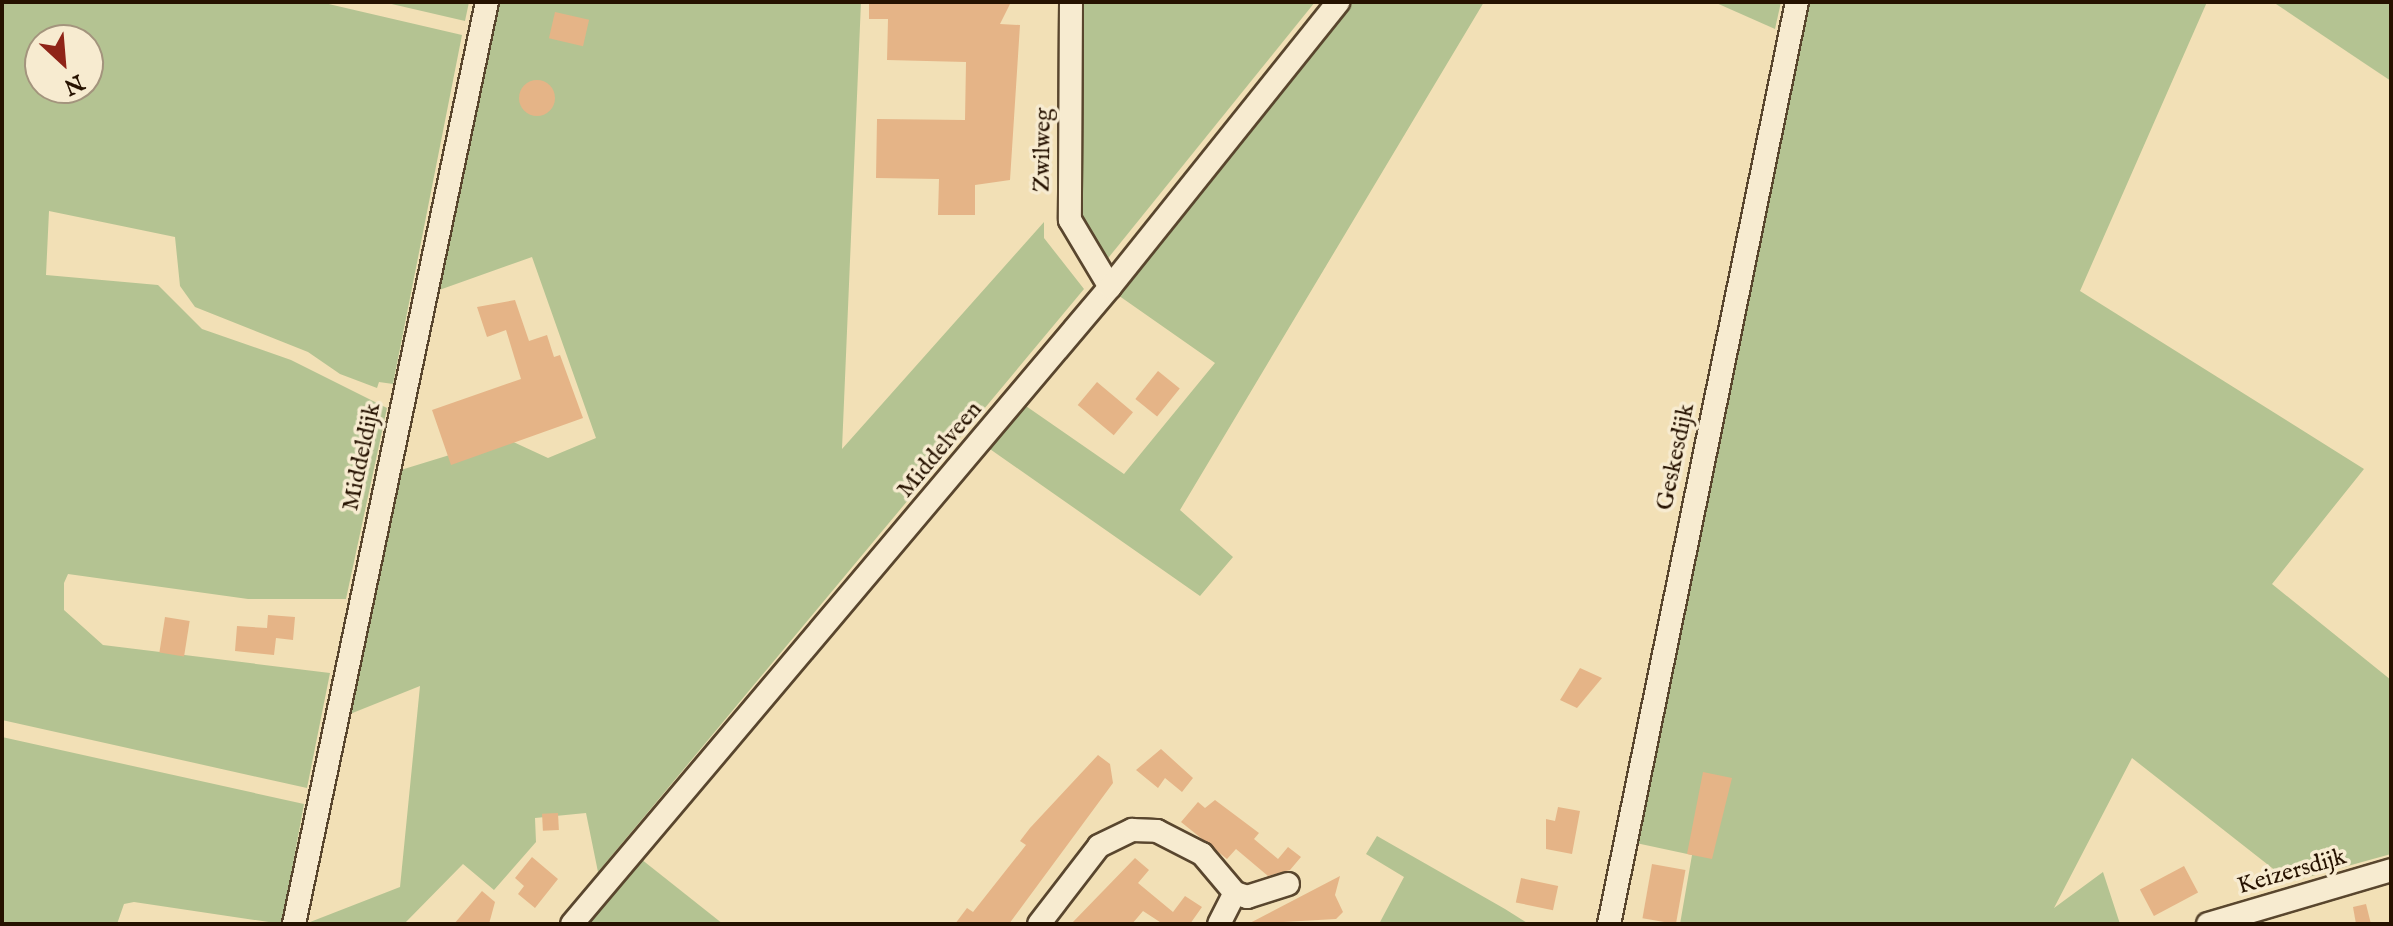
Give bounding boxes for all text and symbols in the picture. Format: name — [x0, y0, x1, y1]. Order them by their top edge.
north arrow — [24, 24, 104, 104]
text: N — [59, 67, 88, 101]
street label: Zwilweg — [1028, 108, 1058, 192]
street label: Middelveen — [891, 396, 989, 504]
street label: Middeldijk — [337, 400, 387, 514]
street label: Geskesdijk — [1651, 401, 1701, 513]
street label: Keizersdijk — [2234, 843, 2350, 901]

